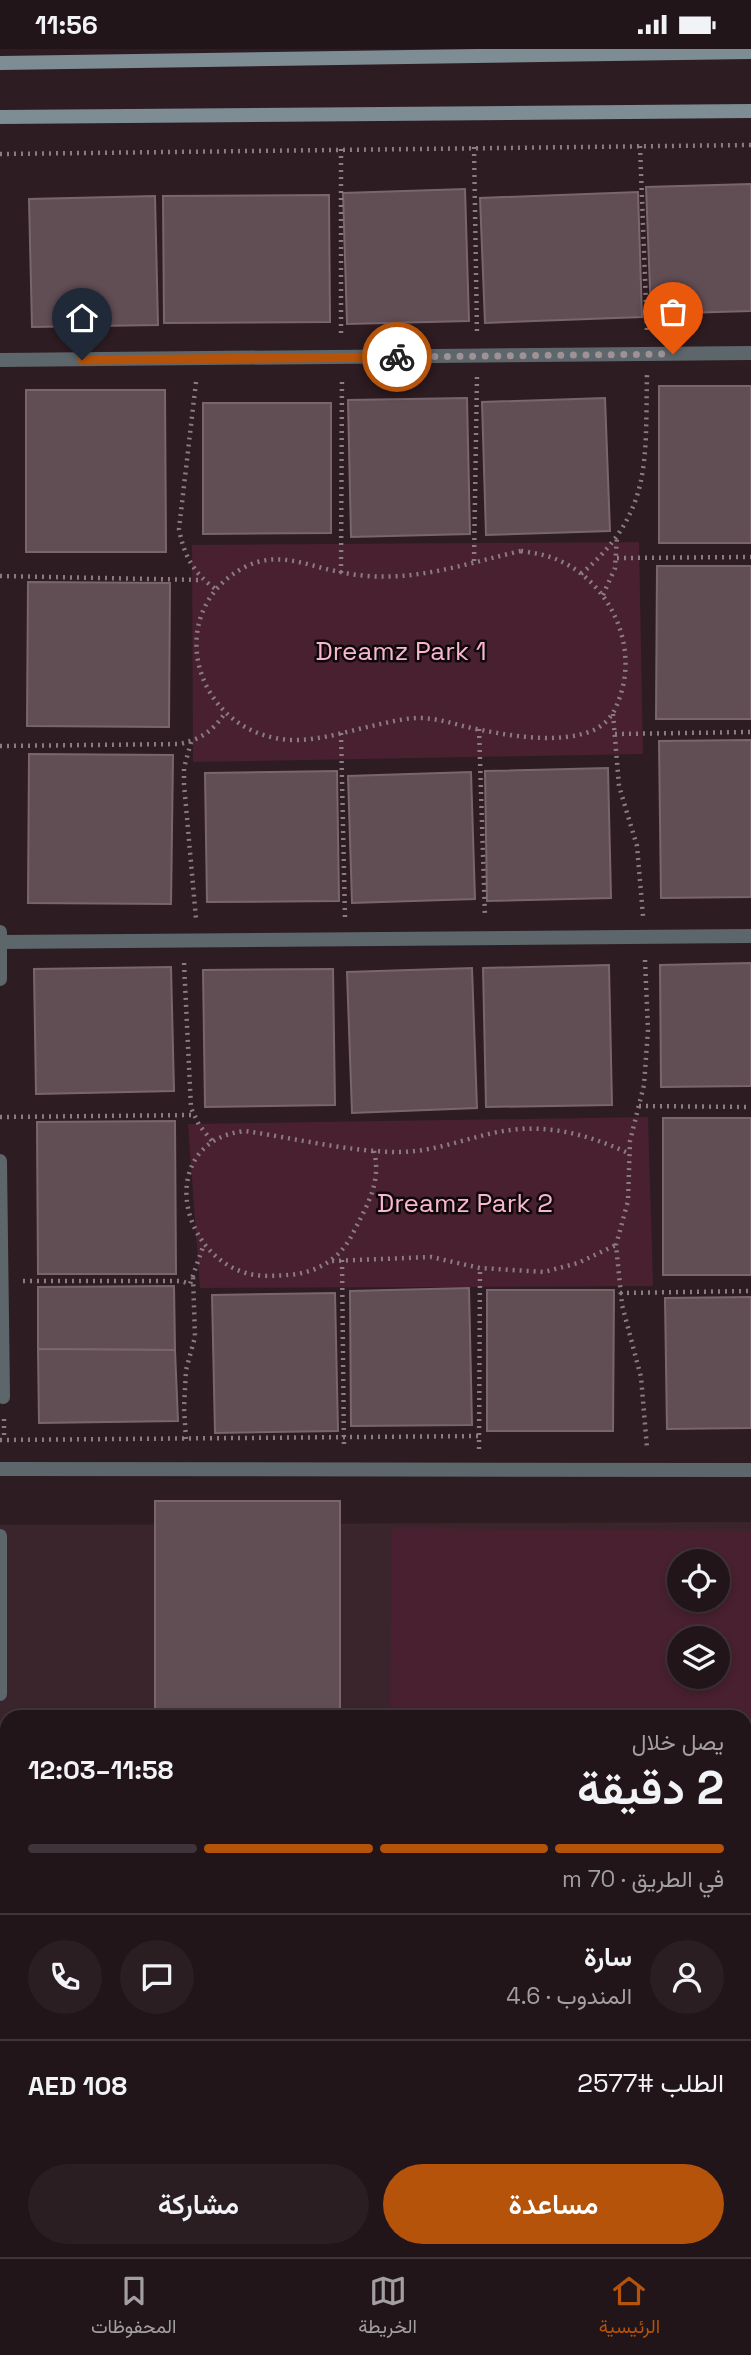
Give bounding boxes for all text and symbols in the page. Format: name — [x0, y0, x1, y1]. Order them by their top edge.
text: 11:56 — [35, 8, 98, 42]
pin — [643, 282, 703, 354]
pin — [52, 288, 112, 360]
icon: bag — [654, 293, 692, 331]
icon: home — [63, 299, 101, 337]
courier — [362, 322, 432, 392]
icon: bike — [378, 338, 416, 376]
park label: Dreamz Park 1 — [315, 634, 487, 668]
park label: Dreamz Park 2 — [377, 1186, 553, 1220]
map controls — [667, 1549, 730, 1689]
button: locate — [667, 1549, 730, 1612]
button: layers — [667, 1626, 730, 1689]
text: يصل خلال — [632, 1727, 724, 1757]
text: 11:58–12:03 — [28, 1753, 173, 1787]
text: 2 دقيقة — [577, 1759, 724, 1817]
text: في الطريق · 70 m — [562, 1864, 724, 1894]
button: phone — [28, 1940, 102, 2014]
button: chat — [120, 1940, 194, 2014]
text: سارة — [584, 1940, 632, 1974]
button: person — [650, 1940, 724, 2014]
text: المندوب · 4.6 — [506, 1981, 632, 2011]
text: الطلب #2577 — [577, 2066, 724, 2100]
text: AED 108 — [28, 2069, 127, 2103]
button: مشاركة — [28, 2164, 369, 2244]
button: مساعدة — [383, 2164, 724, 2244]
tab: المحفوظات — [91, 2272, 176, 2343]
tab: الخريطة — [358, 2272, 417, 2343]
tab: الرئيسية — [599, 2272, 660, 2343]

